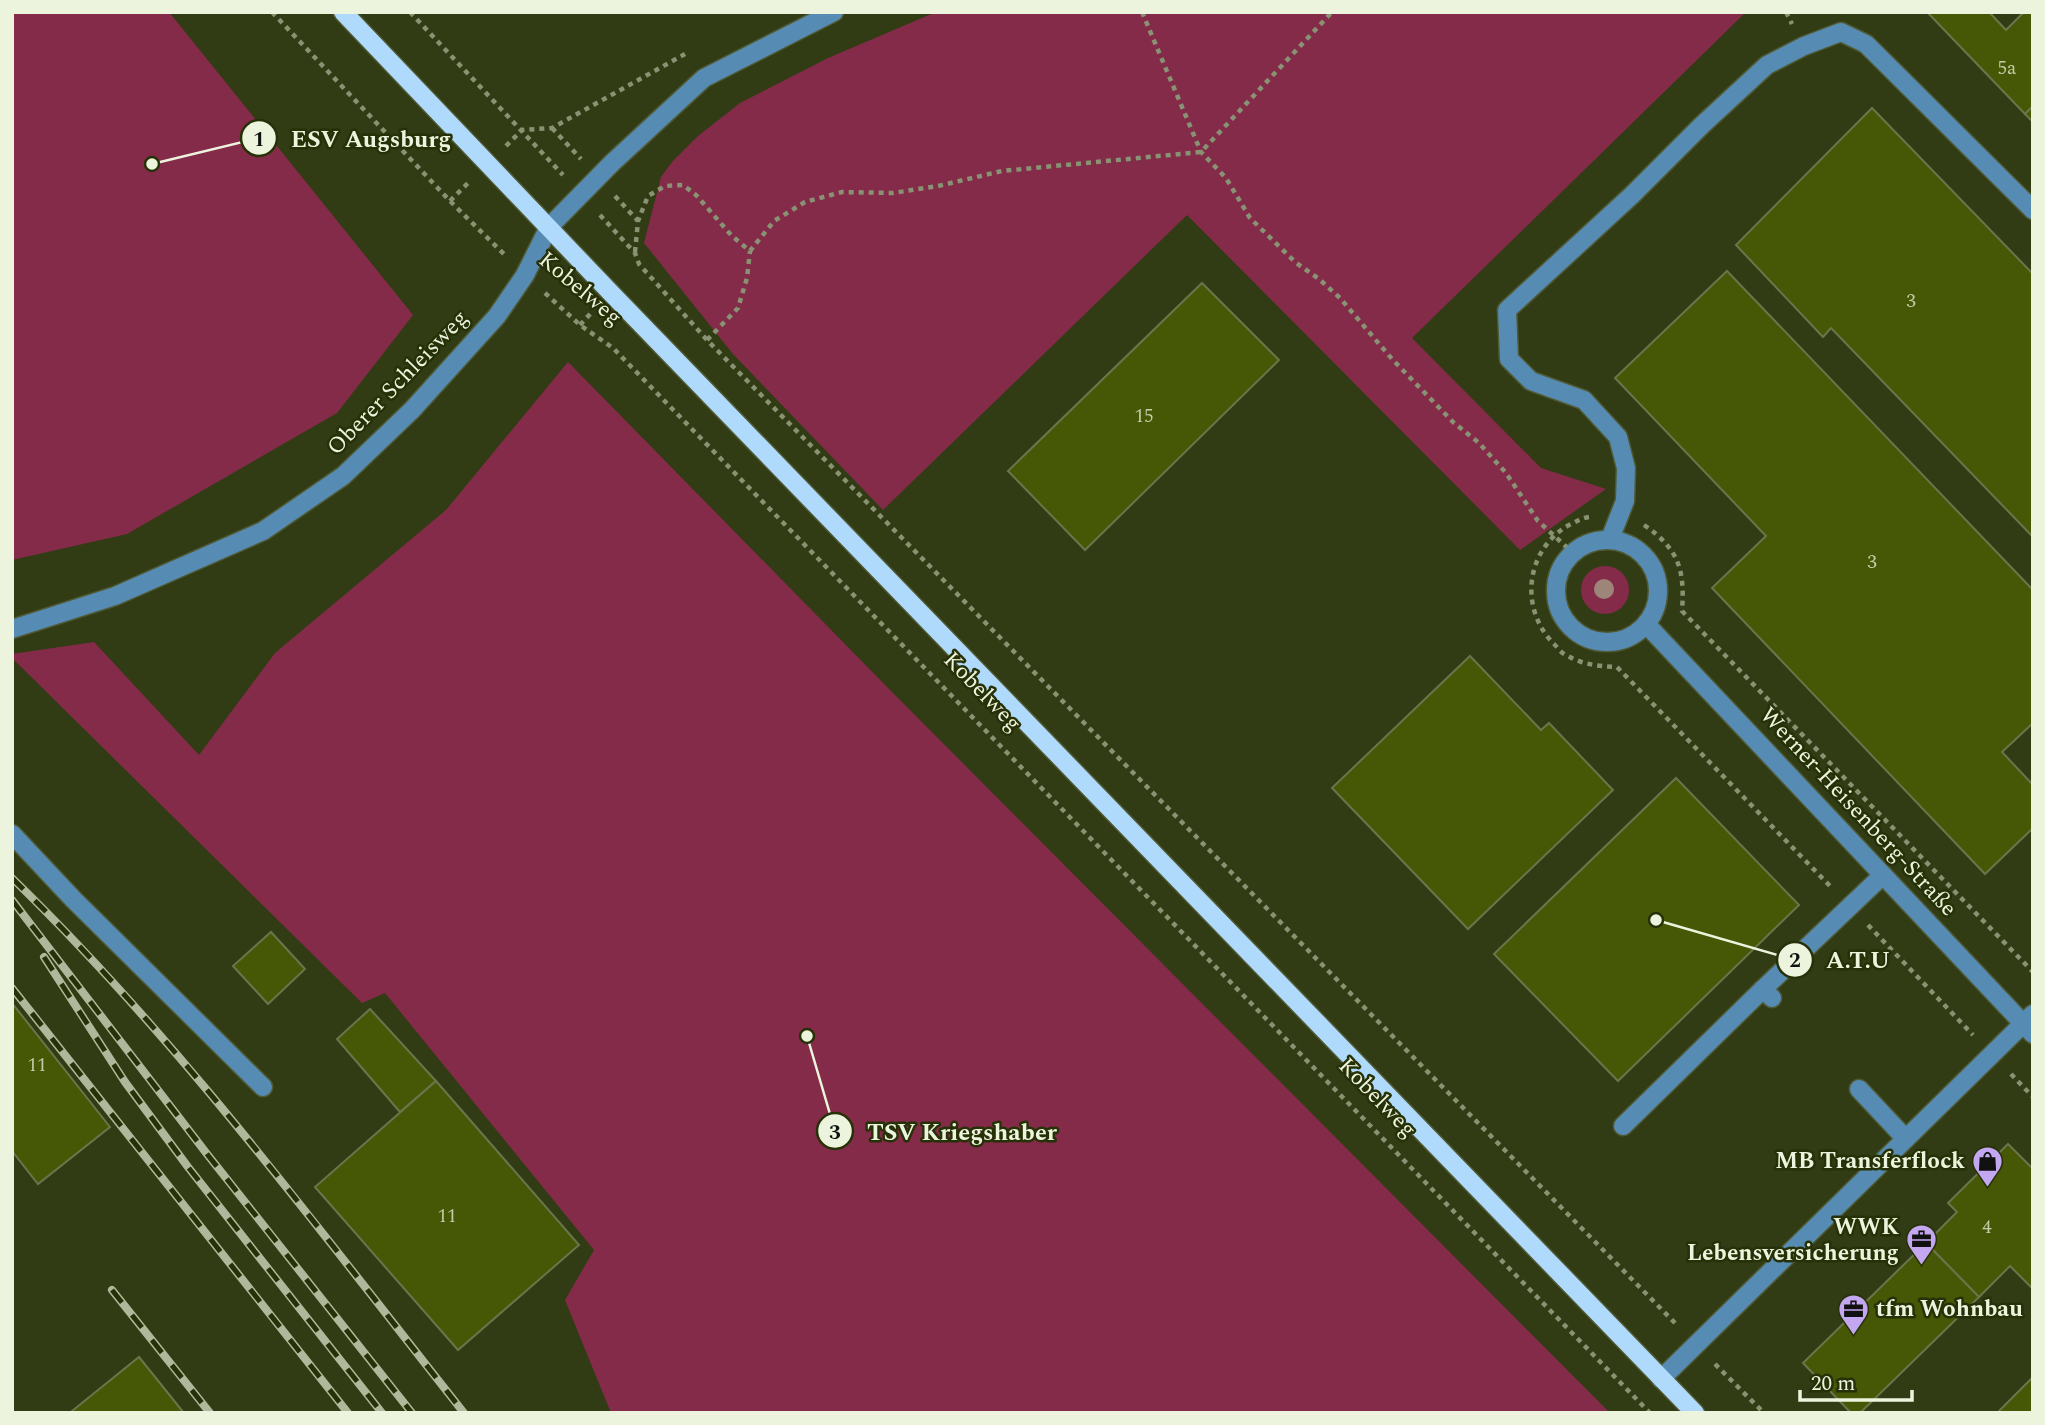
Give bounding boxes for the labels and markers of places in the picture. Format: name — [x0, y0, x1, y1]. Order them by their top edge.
callout: ESV Augsburg — [242, 116, 466, 161]
callout: A.T.U — [1777, 937, 1905, 982]
callout: TSV Kriegshaber — [818, 1109, 1071, 1154]
place label: MB Transferflock — [1775, 1144, 1965, 1179]
shop icon: MB Transferflock — [1971, 1144, 2005, 1188]
place label: WWK Lebensversicherung — [1687, 1210, 1899, 1271]
office icon: WWK Lebensversicherung — [1905, 1223, 1939, 1267]
office icon: tfm Wohnbau — [1836, 1292, 1870, 1336]
place label: tfm Wohnbau — [1876, 1292, 2023, 1327]

